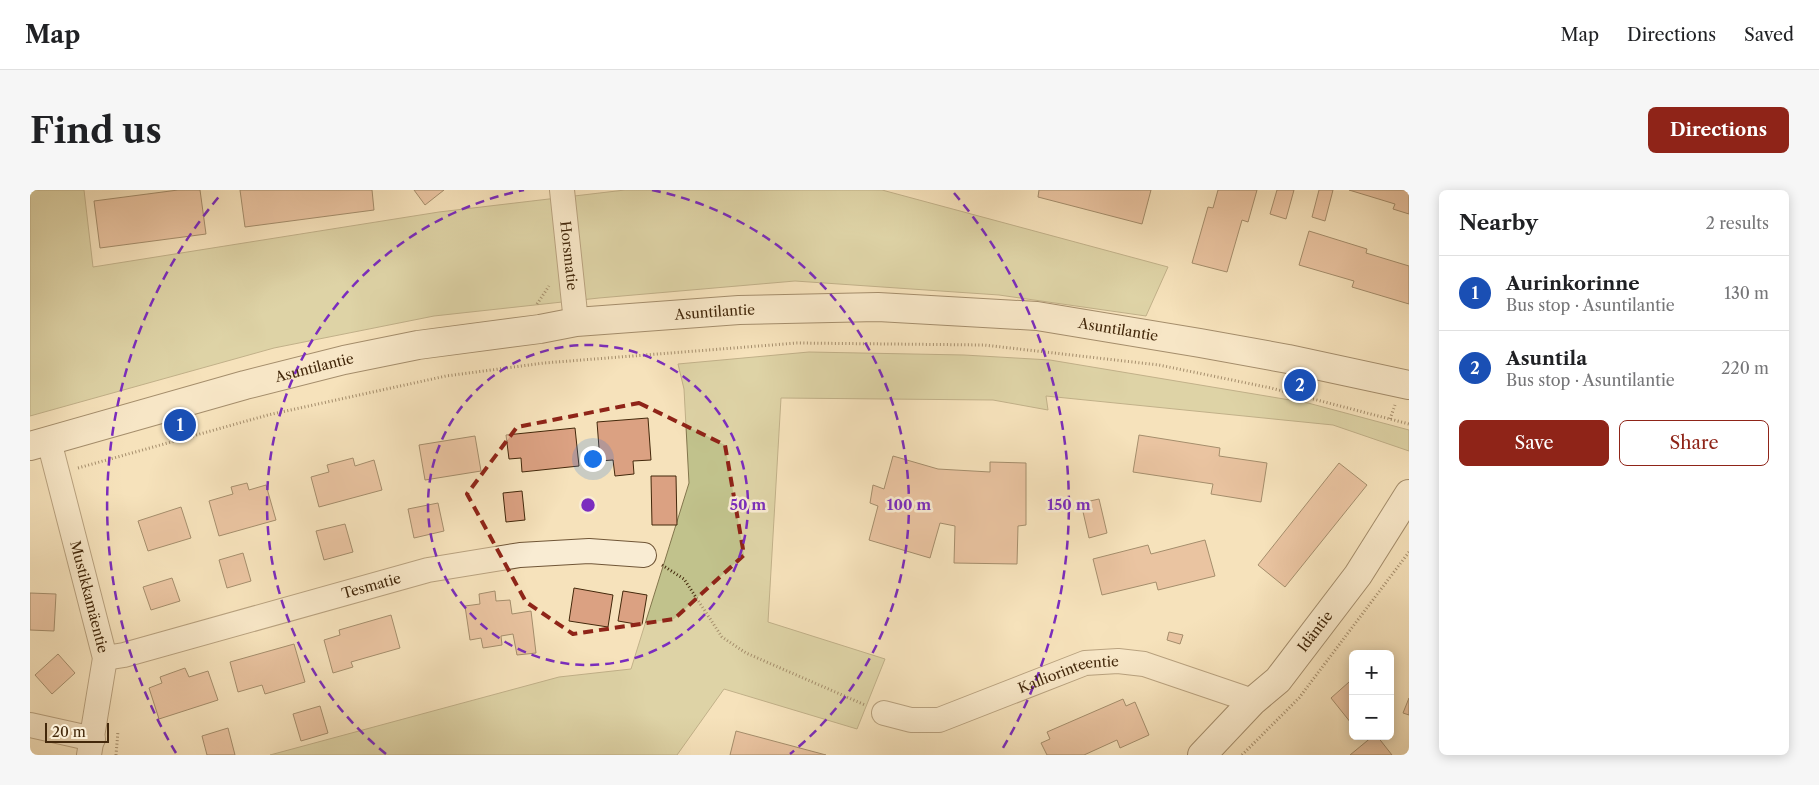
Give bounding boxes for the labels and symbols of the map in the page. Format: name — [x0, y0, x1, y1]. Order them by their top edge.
street label: Horsmatie — [556, 220, 582, 291]
street label: Asuntilantie — [673, 301, 755, 324]
street label: Asuntilantie — [1076, 314, 1160, 345]
street label: Asuntilantie — [272, 349, 355, 386]
pin: 2 — [1284, 366, 1316, 404]
pin: 1 — [164, 406, 196, 444]
your location — [580, 446, 606, 472]
text: 50 m — [730, 495, 766, 514]
text: 100 m — [887, 495, 931, 514]
text: 150 m — [1047, 495, 1091, 514]
centre of rings — [579, 496, 597, 514]
street label: Mustikkamäentie — [66, 539, 112, 655]
street label: Tesmatie — [340, 569, 403, 603]
street label: Idäntie — [1294, 607, 1336, 655]
street label: Kalliorinteentie — [1016, 652, 1119, 697]
scale bar — [45, 720, 109, 743]

